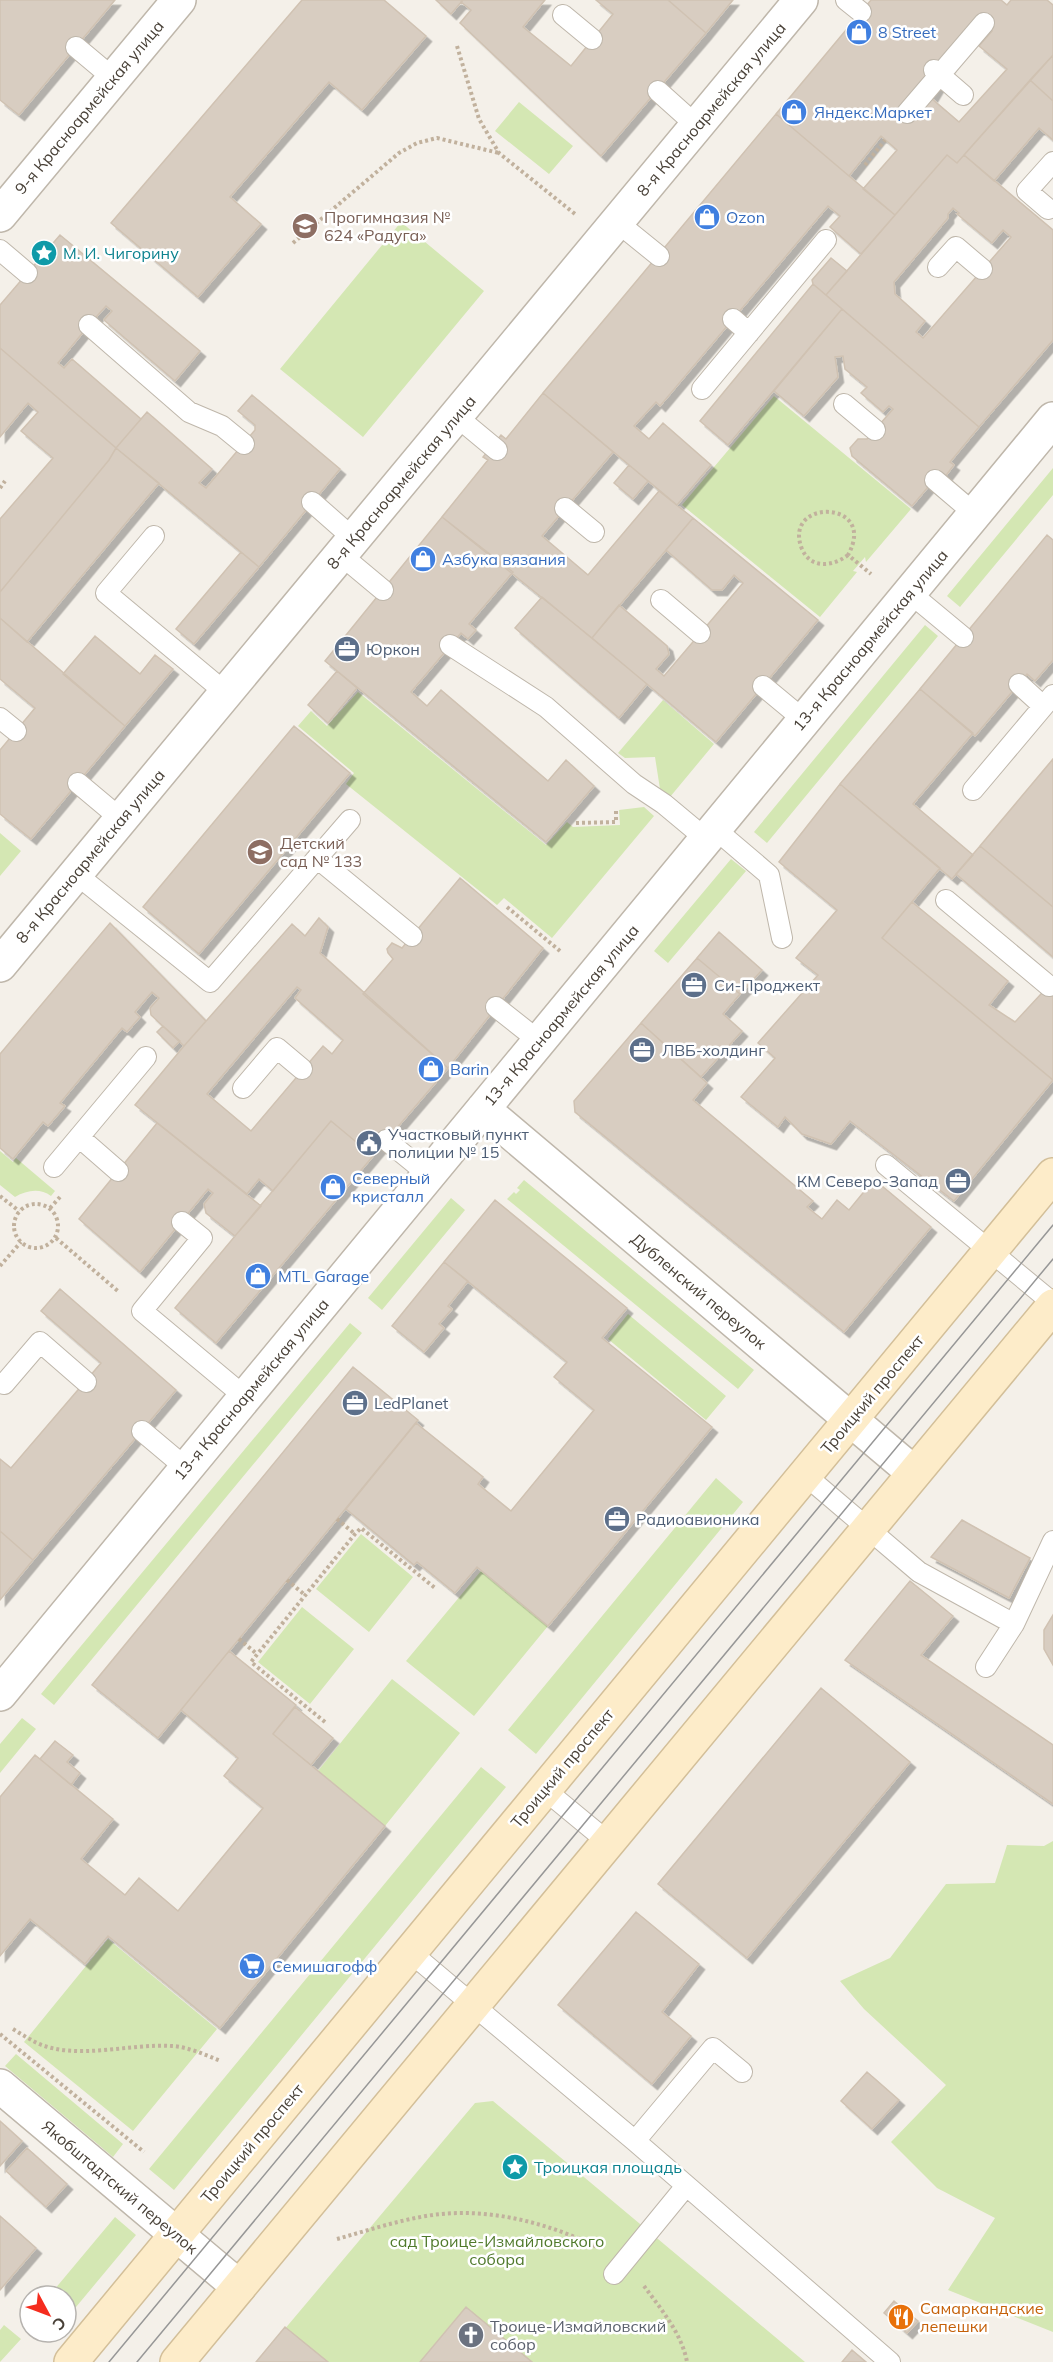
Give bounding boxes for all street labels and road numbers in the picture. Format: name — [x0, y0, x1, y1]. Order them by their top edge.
street label: 9-я Красноармейская улица — [10, 16, 168, 198]
street label: 8-я Красноармейская улица — [632, 18, 790, 200]
street label: 8-я Красноармейская улица — [322, 391, 480, 573]
street label: 13-я Красноармейская улица — [788, 545, 952, 735]
street label: 8-я Красноармейская улица — [11, 765, 169, 947]
street label: 13-я Красноармейская улица — [479, 920, 643, 1110]
street label: Дубленский переулок — [627, 1229, 771, 1354]
street label: 13-я Красноармейская улица — [169, 1294, 333, 1484]
street label: Троицкий проспект — [816, 1330, 928, 1458]
street label: Троицкий проспект — [506, 1704, 618, 1832]
street label: Троицкий проспект — [196, 2079, 308, 2207]
street label: Якобштадтский переулок — [38, 2116, 202, 2258]

